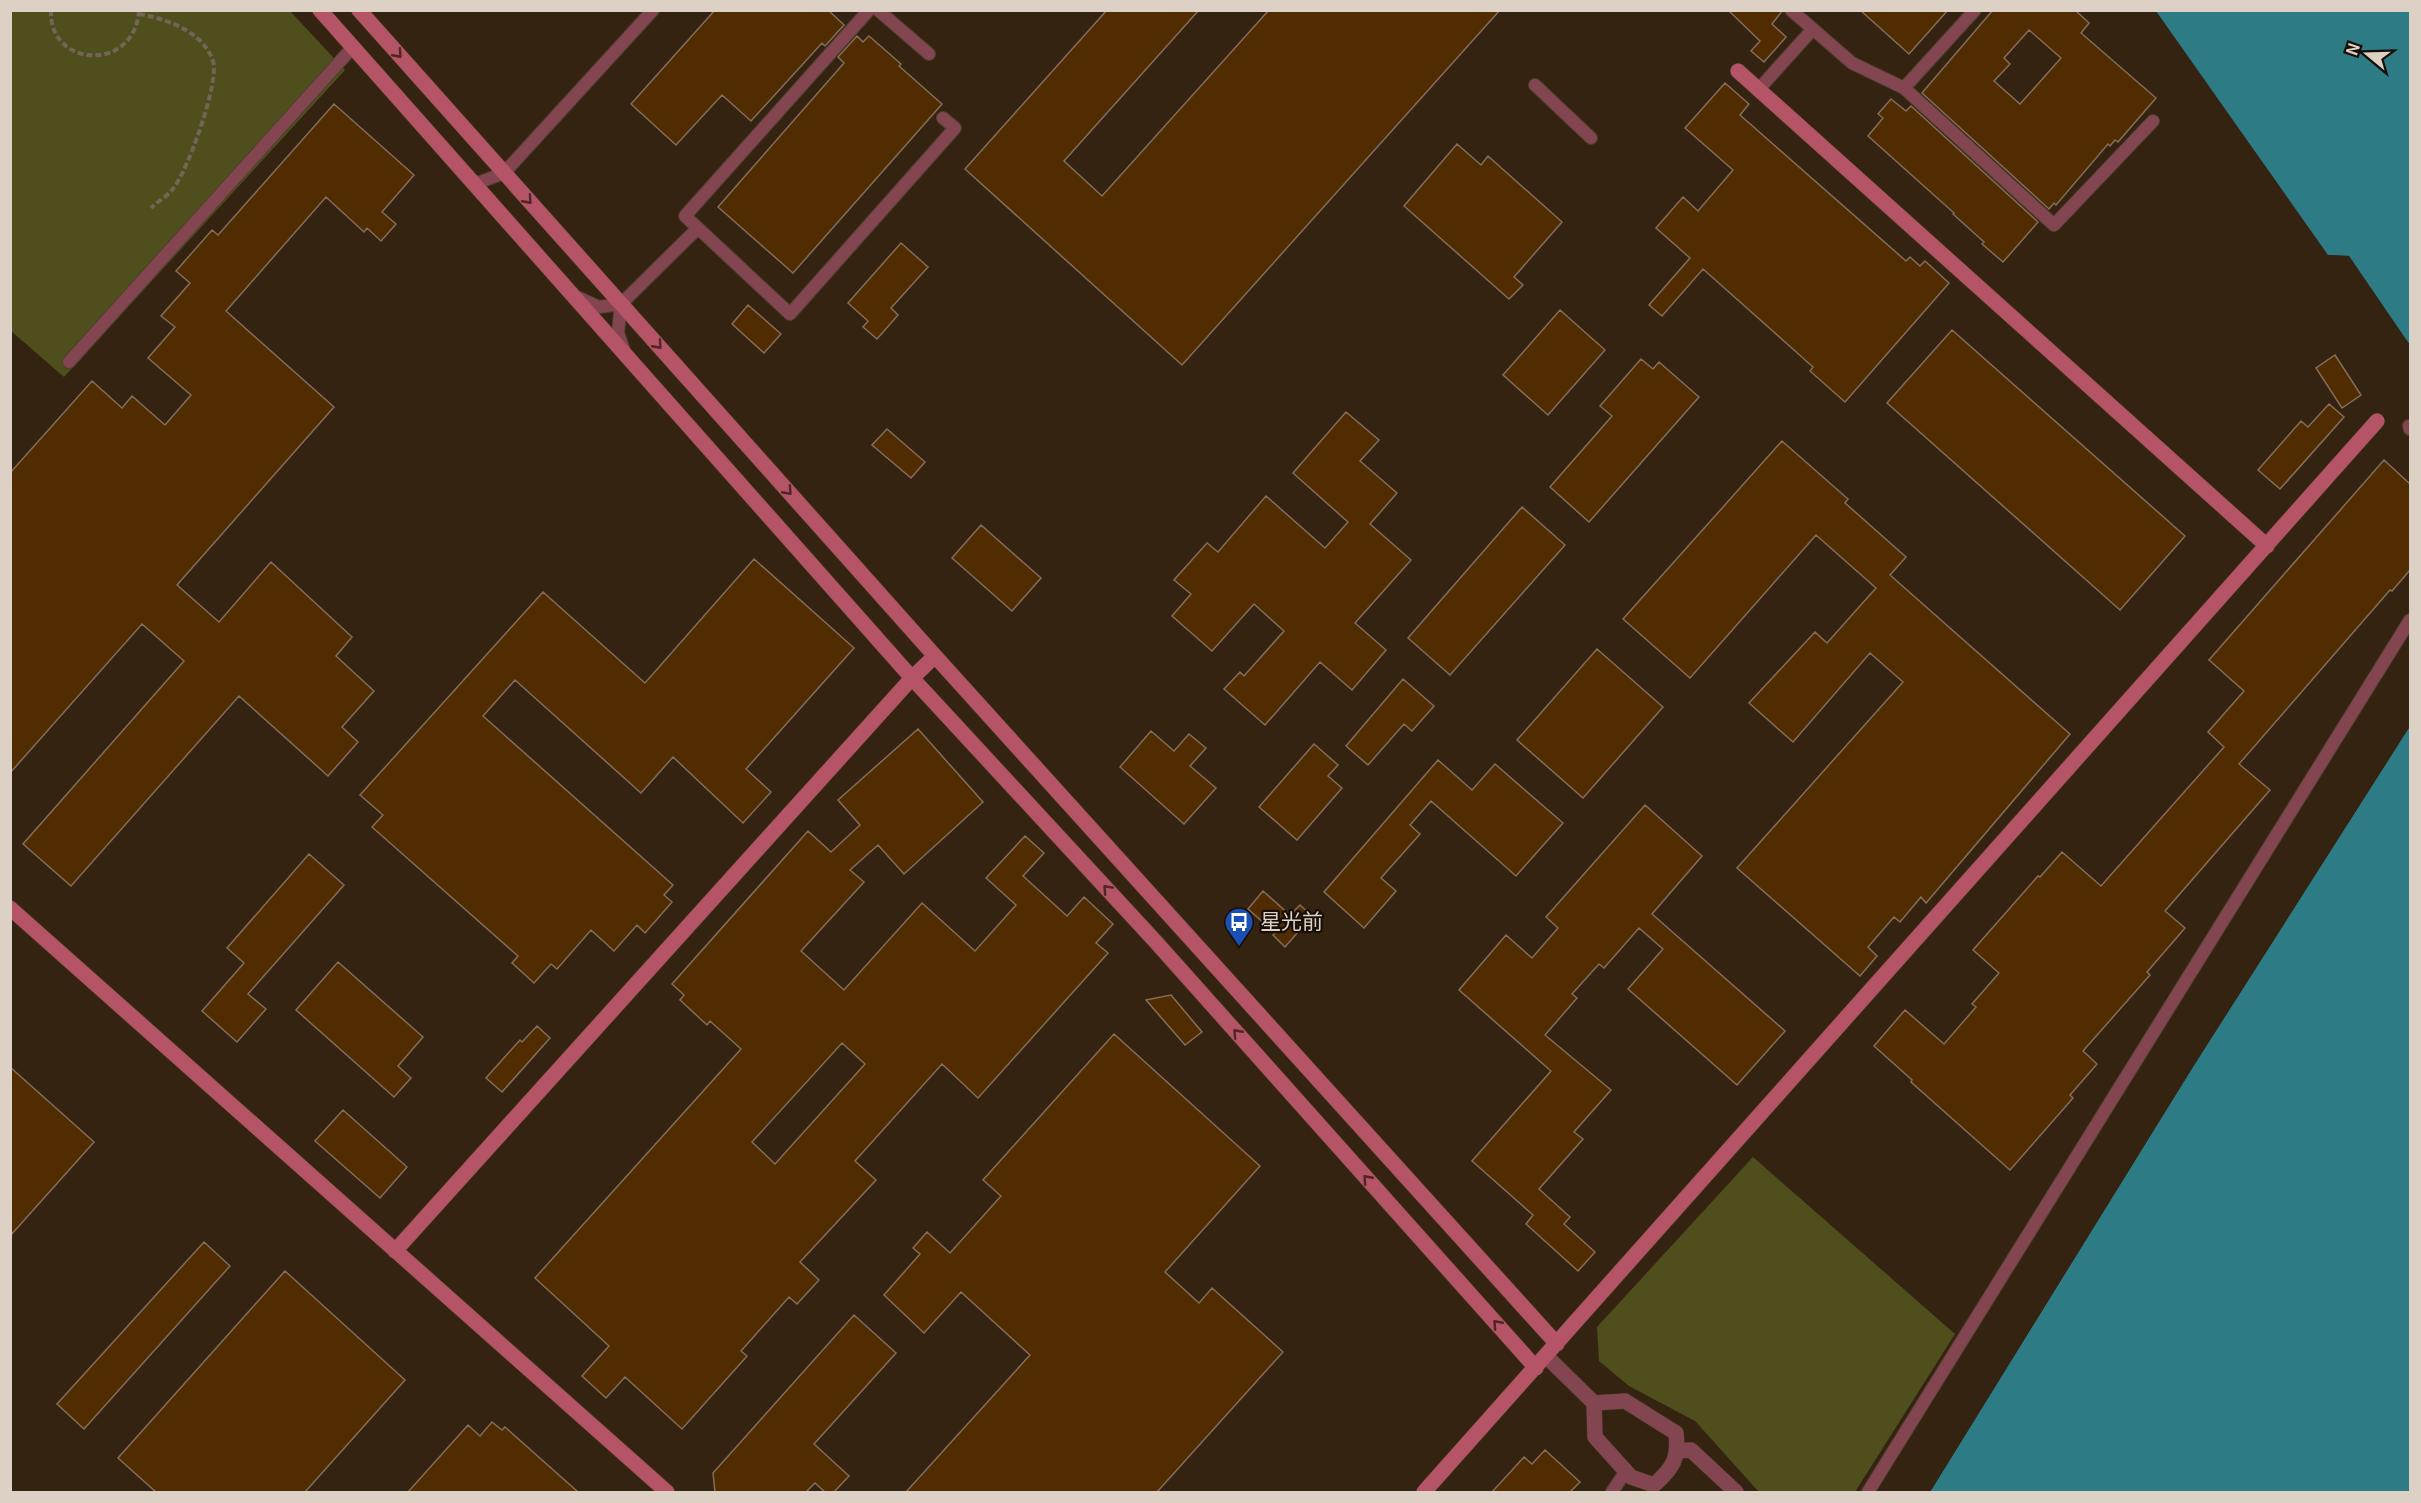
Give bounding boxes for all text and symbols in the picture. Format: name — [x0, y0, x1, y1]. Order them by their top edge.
north arrow — [2337, 24, 2397, 84]
text: N — [2339, 39, 2365, 58]
one-way arrow — [391, 47, 402, 58]
one-way arrow — [521, 193, 532, 204]
one-way arrow — [651, 339, 662, 349]
one-way arrow — [781, 484, 792, 495]
one-way arrow — [1103, 885, 1114, 895]
place label: 星光前 — [1260, 905, 1323, 935]
bus stop icon: 星光前 — [1223, 906, 1255, 948]
one-way arrow — [1233, 1029, 1244, 1040]
one-way arrow — [1363, 1175, 1374, 1186]
one-way arrow — [1493, 1321, 1504, 1331]

